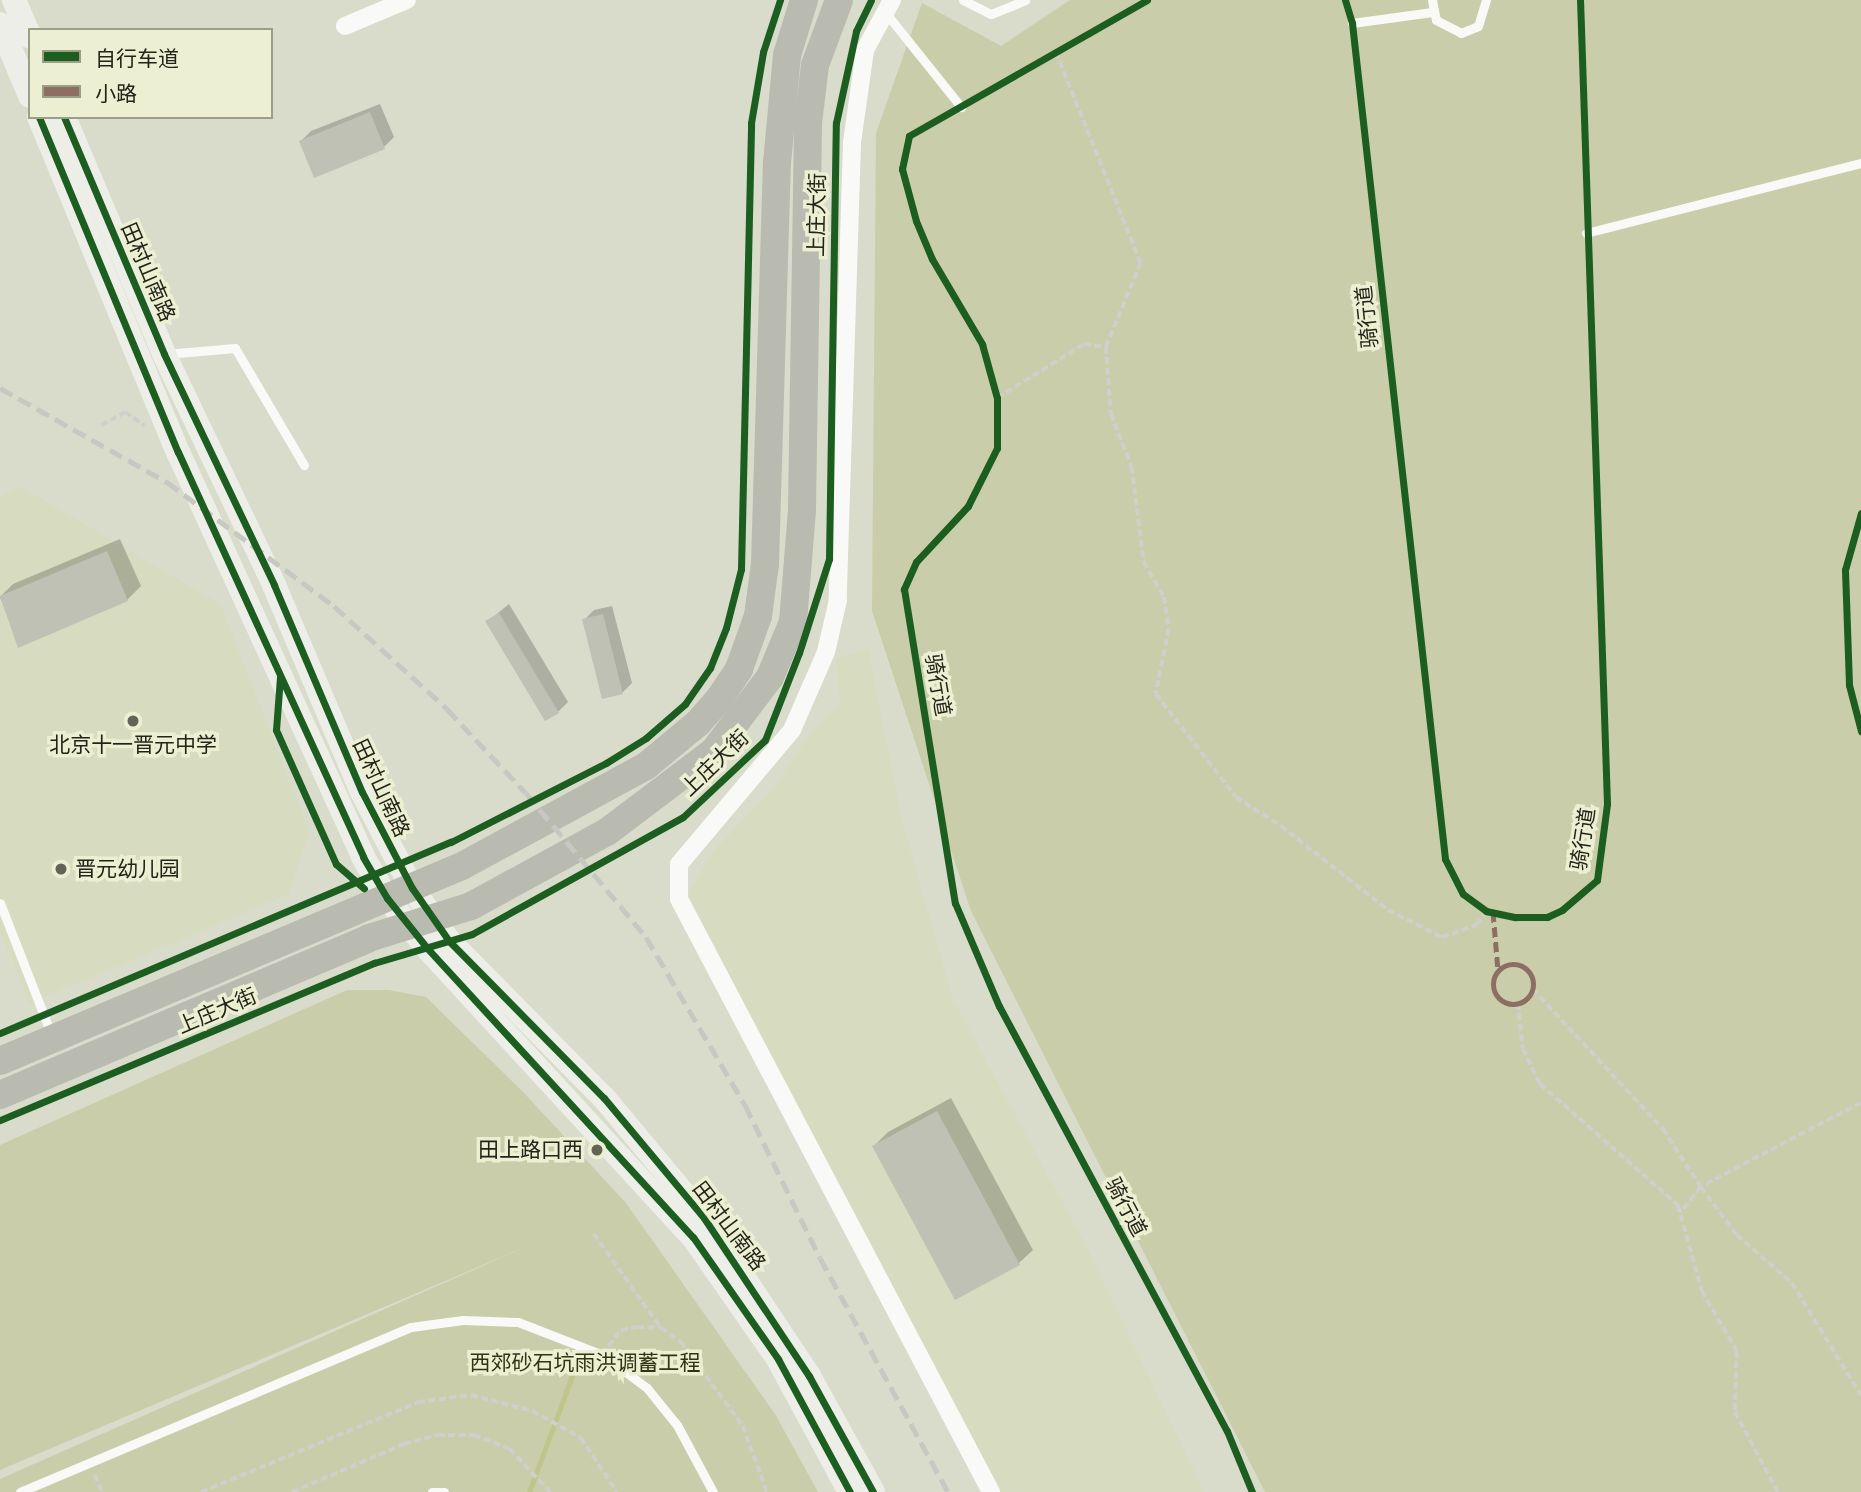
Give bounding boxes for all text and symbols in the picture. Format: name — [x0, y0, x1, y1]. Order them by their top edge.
legend — [28, 28, 273, 119]
text: 自行车道 — [95, 46, 179, 72]
text: 小路 — [95, 81, 137, 107]
street label: 上庄大街 — [804, 173, 830, 257]
street label: 田村山南路 — [116, 219, 180, 325]
street label: 骑行道 — [1351, 284, 1383, 350]
street label: 骑行道 — [920, 652, 956, 718]
marker: 北京十一晋元中学 — [125, 713, 141, 729]
street label: 上庄大街 — [676, 725, 754, 801]
place label: 北京十一晋元中学 — [49, 732, 217, 758]
street label: 田村山南路 — [347, 735, 415, 841]
street label: 骑行道 — [1566, 806, 1600, 872]
place label: 晋元幼儿园 — [75, 856, 180, 882]
marker: 晋元幼儿园 — [53, 861, 69, 877]
street label: 上庄大街 — [173, 983, 261, 1039]
place label: 田上路口西 — [478, 1137, 583, 1163]
marker: 田上路口西 — [589, 1142, 605, 1158]
street label: 骑行道 — [1100, 1173, 1152, 1241]
street label: 田村山南路 — [687, 1176, 771, 1276]
park label: 西郊砂石坑雨洪调蓄工程 — [470, 1350, 700, 1376]

